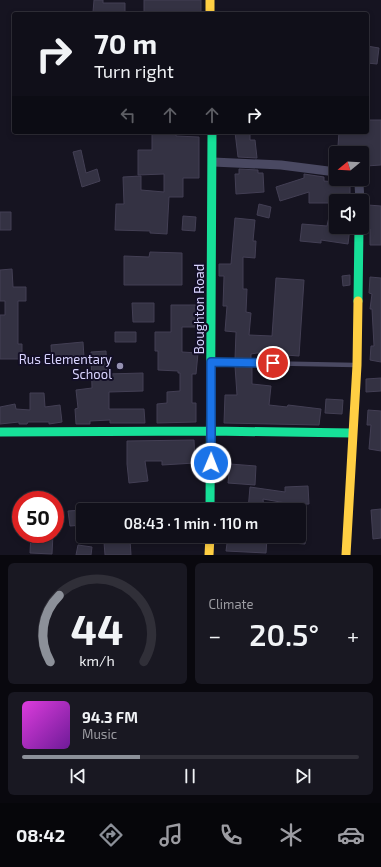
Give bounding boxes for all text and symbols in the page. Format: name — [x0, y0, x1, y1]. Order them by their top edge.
text: 70 m — [94, 26, 157, 60]
icon: right — [28, 28, 80, 80]
text: Turn right — [94, 60, 174, 82]
icon: left — [117, 104, 139, 126]
icon: ahead — [159, 104, 181, 126]
icon: ahead — [201, 104, 223, 126]
icon: right — [243, 104, 265, 126]
north arrow — [329, 146, 369, 186]
map controls — [329, 146, 369, 234]
button: sound — [329, 194, 369, 234]
street label: Boughton Road — [191, 264, 207, 354]
pin — [256, 346, 290, 380]
place label: Rus Elementary School — [19, 351, 112, 382]
icon: arrive — [262, 352, 284, 374]
marker: Rus Elementary School — [115, 361, 125, 371]
position arrow — [190, 442, 232, 484]
speed limit sign: 50 — [12, 491, 64, 543]
text: 08:43 · 1 min · 110 m — [124, 514, 258, 532]
text: Climate — [209, 596, 253, 612]
text: 44 — [71, 602, 124, 652]
text: 20.5° — [249, 616, 319, 652]
text: − — [209, 622, 221, 648]
text: + — [347, 622, 359, 648]
text: km/h — [80, 651, 115, 668]
text: 94.3 FM — [82, 708, 138, 726]
text: Music — [82, 726, 117, 742]
icon: previous — [67, 765, 89, 787]
icon: pause — [179, 765, 201, 787]
icon: next — [292, 765, 314, 787]
icon: directions — [97, 821, 125, 849]
icon: music — [157, 821, 185, 849]
icon: phone — [217, 821, 245, 849]
icon: climate — [277, 821, 305, 849]
icon: car — [337, 821, 365, 849]
text: 08:42 — [16, 824, 65, 846]

